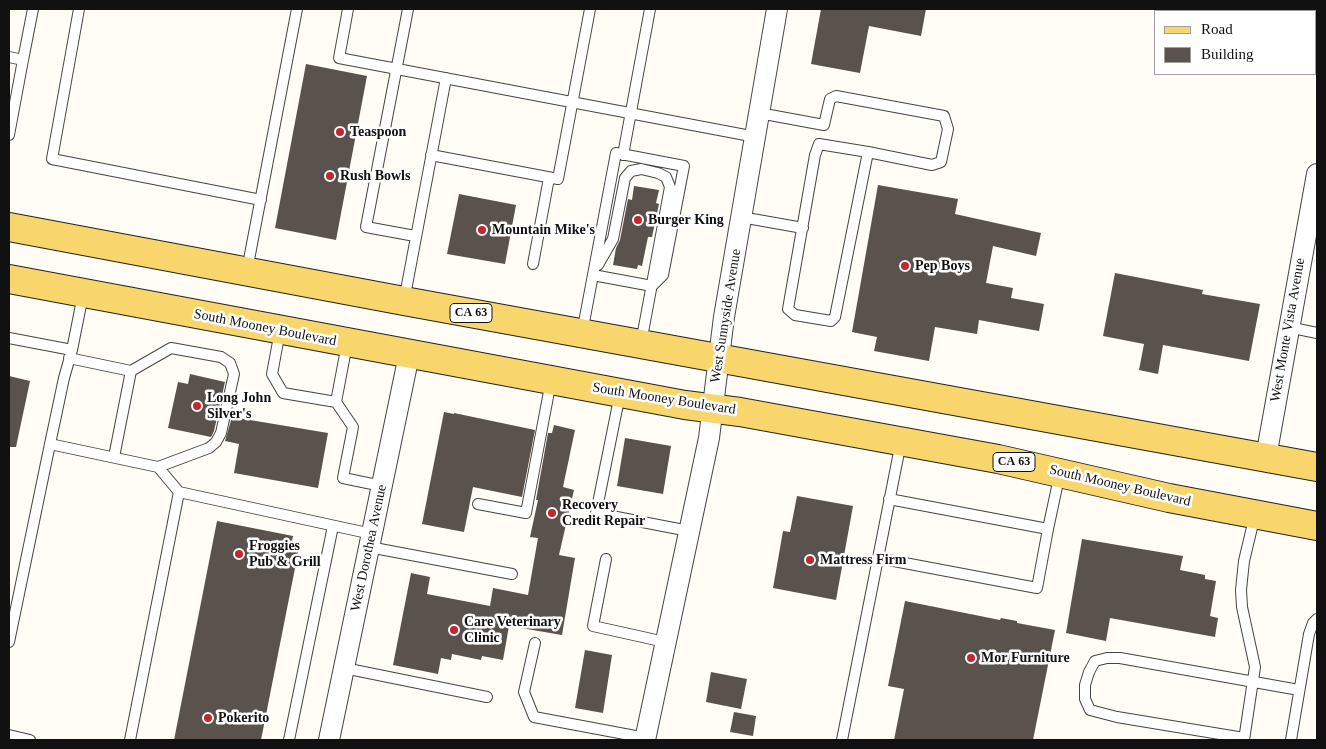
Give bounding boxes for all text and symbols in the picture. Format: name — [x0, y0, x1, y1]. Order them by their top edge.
legend — [1154, 10, 1316, 75]
text: Road — [1201, 21, 1233, 37]
text: Building — [1201, 46, 1254, 62]
place label: Teaspoon — [350, 124, 406, 140]
marker: Teaspoon — [334, 126, 346, 138]
place label: Rush Bowls — [340, 168, 410, 184]
marker: Rush Bowls — [324, 170, 336, 182]
place label: Burger King — [648, 212, 724, 228]
marker: Burger King — [632, 214, 644, 226]
place label: Mountain Mike's — [492, 222, 595, 238]
marker: Mountain Mike's — [476, 224, 488, 236]
street label: West Sunnyside Avenue — [707, 248, 745, 384]
street label: West Monte Vista Avenue — [1267, 257, 1309, 403]
place label: Pep Boys — [915, 258, 970, 274]
marker: Pep Boys — [899, 260, 911, 272]
road number: CA 63 — [450, 304, 492, 322]
street label: South Mooney Boulevard — [192, 306, 338, 350]
street label: South Mooney Boulevard — [591, 379, 737, 419]
place label: Long John Silver's — [207, 390, 271, 422]
marker: Long John Silver's — [191, 400, 203, 412]
road number: CA 63 — [993, 452, 1035, 472]
street label: South Mooney Boulevard — [1048, 462, 1192, 510]
street label: West Dorothea Avenue — [347, 483, 391, 613]
place label: Recovery Credit Repair — [562, 497, 645, 530]
marker: Recovery Credit Repair — [546, 507, 558, 519]
place label: Froggies Pub & Grill — [249, 538, 321, 570]
marker: Froggies Pub & Grill — [233, 548, 245, 560]
place label: Mattress Firm — [820, 552, 906, 568]
marker: Mattress Firm — [804, 554, 816, 566]
place label: Care Veterinary Clinic — [464, 614, 561, 646]
marker: Care Veterinary Clinic — [448, 624, 460, 636]
place label: Mor Furniture — [981, 650, 1070, 666]
marker: Mor Furniture — [965, 652, 977, 664]
place label: Pokerito — [218, 710, 269, 726]
marker: Pokerito — [202, 712, 214, 724]

